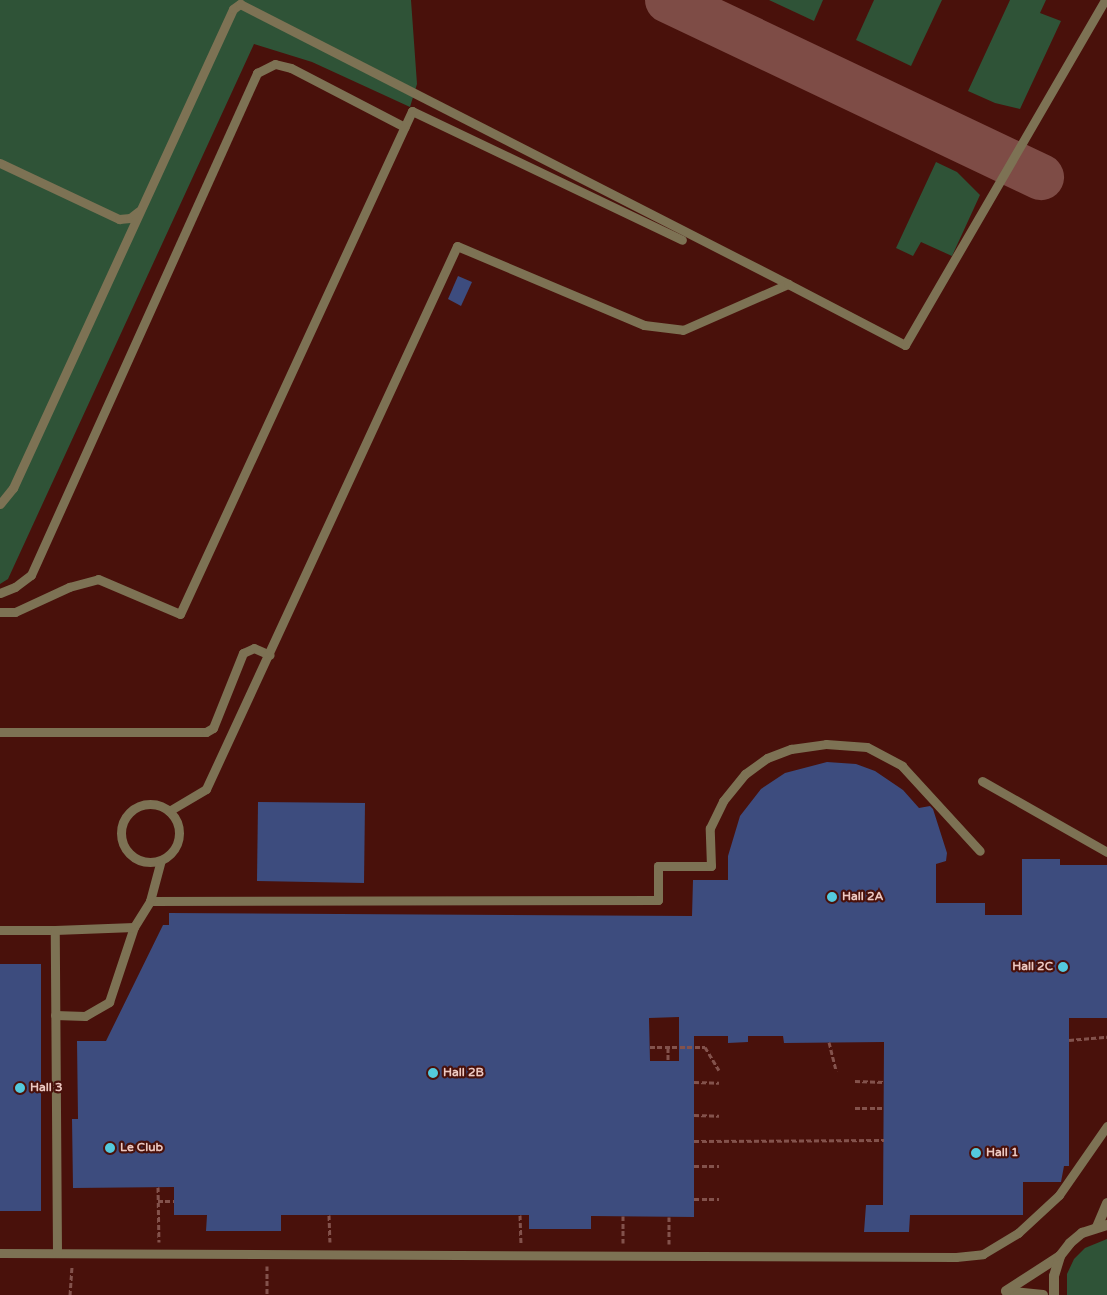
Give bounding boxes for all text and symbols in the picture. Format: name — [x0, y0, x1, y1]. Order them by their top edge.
place label: Hall 2A — [842, 890, 883, 904]
marker: Hall 2A — [826, 891, 838, 903]
place label: Hall 2C — [1012, 960, 1053, 974]
marker: Hall 2C — [1057, 961, 1069, 973]
place label: Hall 2B — [443, 1066, 484, 1080]
marker: Hall 2B — [427, 1067, 439, 1079]
place label: Hall 3 — [30, 1081, 62, 1095]
marker: Hall 3 — [14, 1082, 26, 1094]
place label: Le Club — [120, 1141, 163, 1155]
marker: Le Club — [104, 1142, 116, 1154]
place label: Hall 1 — [986, 1146, 1018, 1160]
marker: Hall 1 — [970, 1147, 982, 1159]

